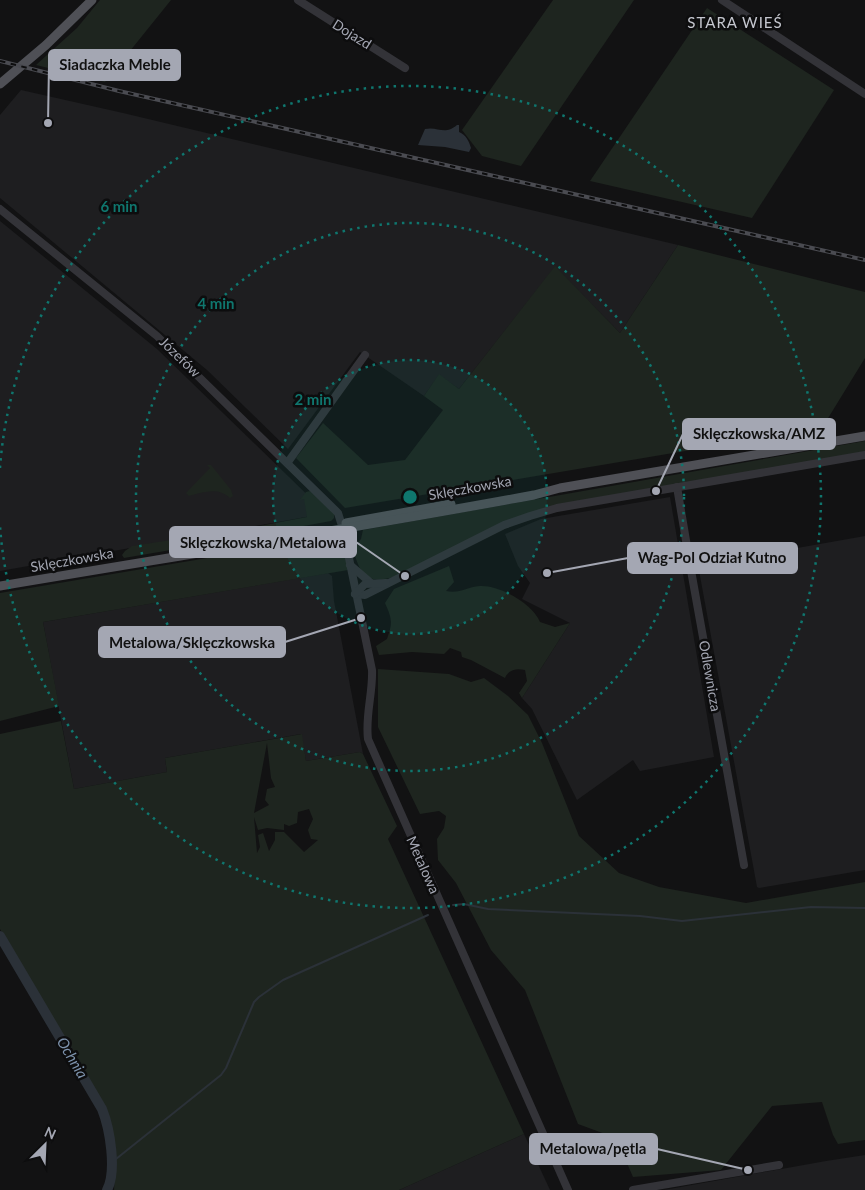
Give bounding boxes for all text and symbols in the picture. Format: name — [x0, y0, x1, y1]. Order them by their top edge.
district label: STARA WIEŚ — [687, 13, 783, 31]
street label: Dojazd — [330, 15, 375, 52]
callout: Siadaczka Meble — [49, 50, 180, 80]
text: Siadaczka Meble — [59, 55, 171, 73]
text: 6 min — [100, 197, 138, 215]
text: 4 min — [197, 294, 235, 312]
street label: Józefów — [156, 333, 204, 380]
text: 2 min — [294, 390, 332, 408]
callout: Sklęczkowska/AMZ — [683, 419, 835, 449]
text: Sklęczkowska/AMZ — [693, 424, 825, 442]
street label: Sklęczkowska — [427, 472, 513, 503]
centre of rings — [401, 488, 419, 506]
callout: Sklęczkowska/Metalowa — [170, 527, 356, 557]
text: Sklęczkowska/Metalowa — [180, 533, 346, 551]
callout: Wag-Pol Odział Kutno — [628, 543, 797, 573]
street label: Sklęczkowska — [29, 544, 115, 575]
text: Wag-Pol Odział Kutno — [638, 548, 787, 566]
callout: Metalowa/Sklęczkowska — [99, 627, 285, 657]
text: Metalowa/Sklęczkowska — [109, 633, 275, 651]
street label: Odlewnicza — [696, 639, 725, 713]
street label: Metalowa — [403, 833, 444, 896]
water label: Ochnia — [54, 1034, 92, 1082]
north arrow — [20, 1120, 70, 1170]
text: N — [42, 1123, 59, 1143]
callout: Metalowa/pętla — [530, 1134, 657, 1164]
text: Metalowa/pętla — [540, 1139, 646, 1157]

